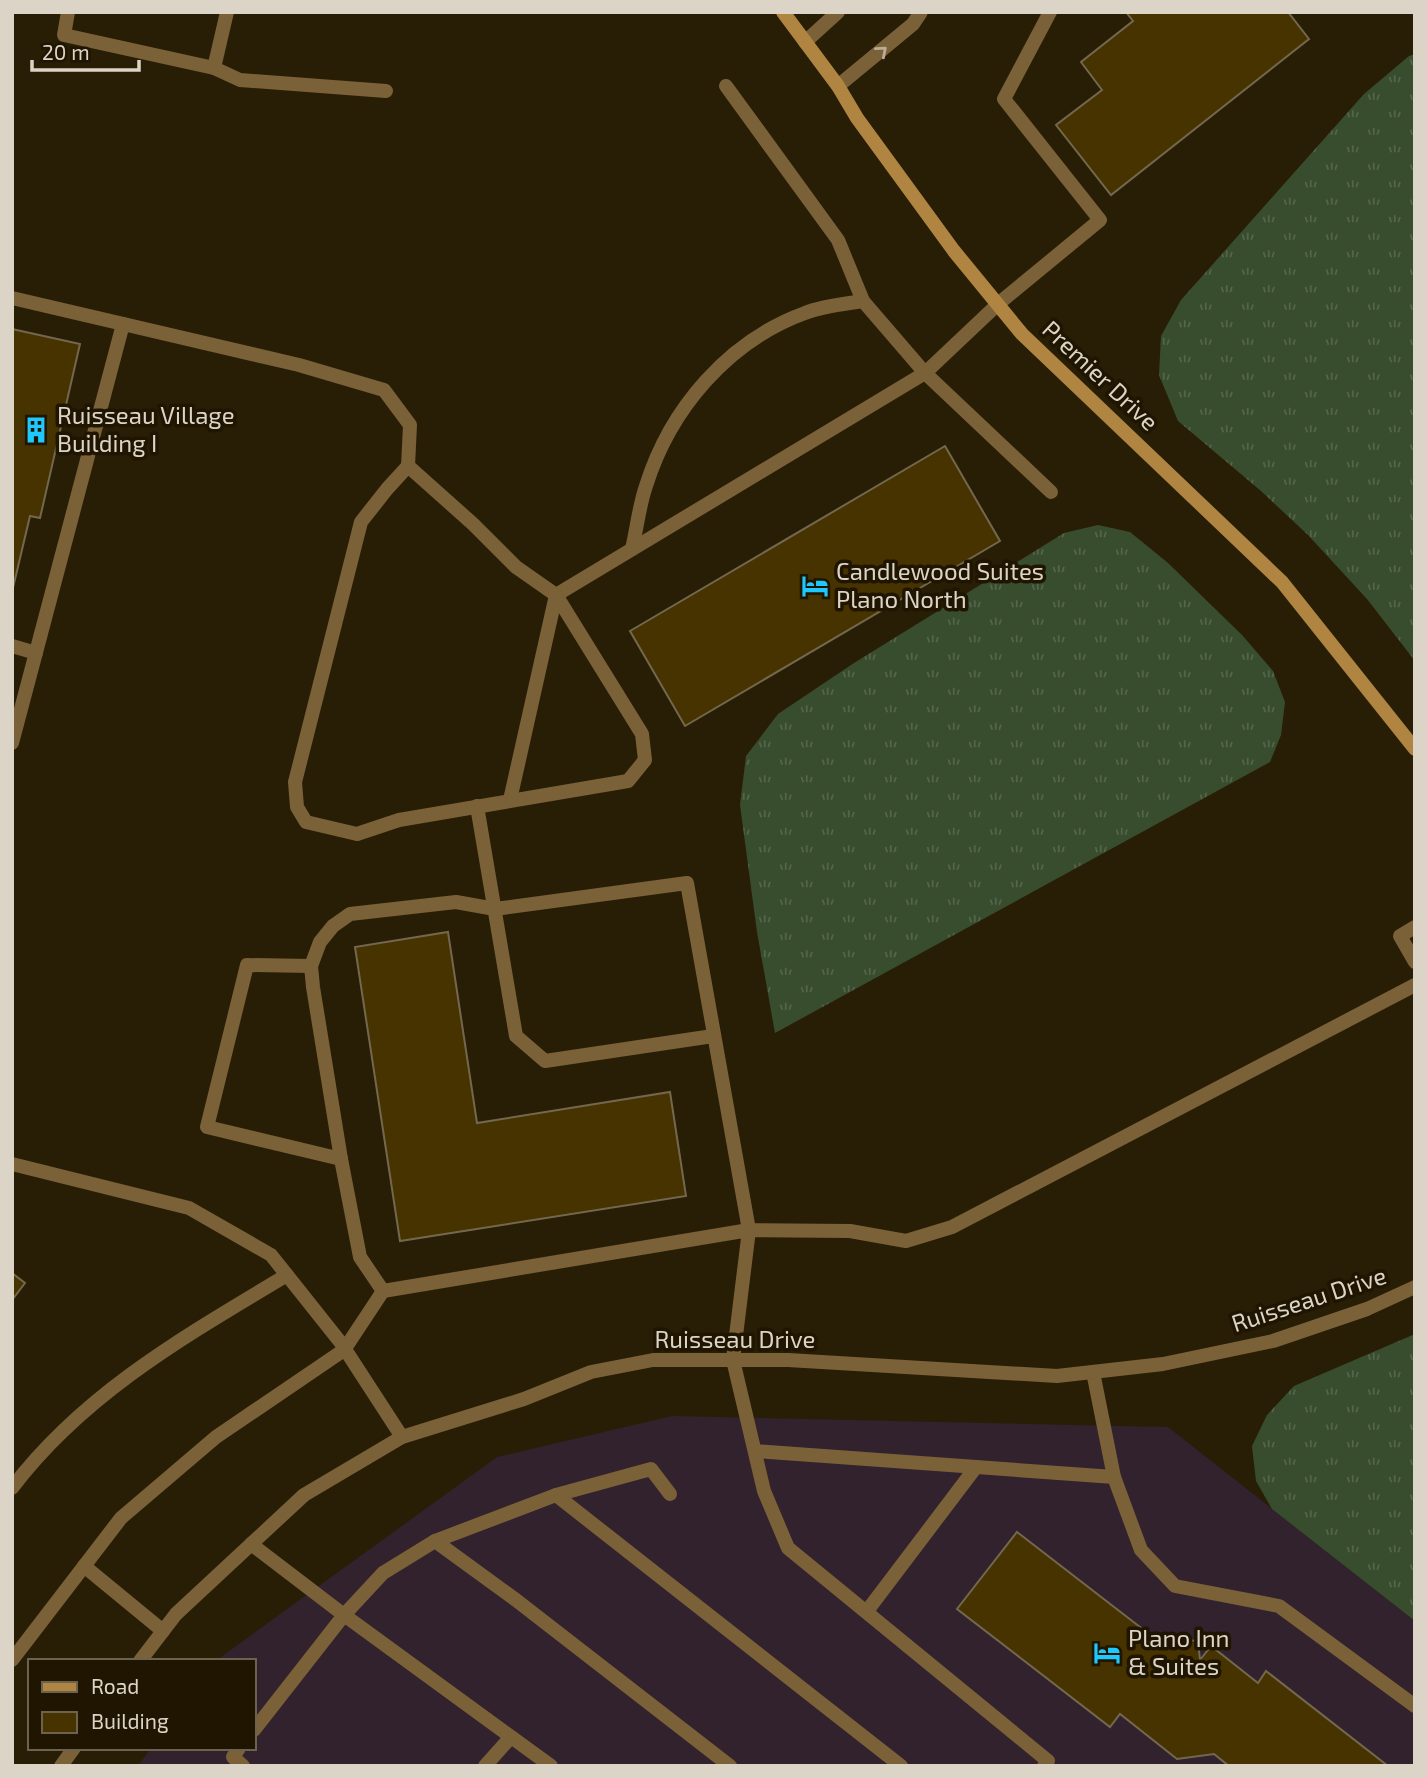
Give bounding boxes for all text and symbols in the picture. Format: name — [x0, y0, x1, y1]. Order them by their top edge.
scale bar — [32, 28, 138, 72]
text: 20 m — [42, 39, 90, 64]
one-way arrow — [874, 47, 887, 59]
street label: Premier Drive — [1037, 314, 1165, 436]
place label: Ruisseau Village Building I — [57, 400, 235, 457]
building icon: Ruisseau Village Building I — [21, 415, 51, 445]
place label: Candlewood Suites Plano North — [836, 556, 1044, 613]
hotel icon: Candlewood Suites Plano North — [800, 571, 830, 601]
street label: Ruisseau Drive — [1228, 1260, 1390, 1337]
street label: Ruisseau Drive — [655, 1324, 815, 1353]
place label: Plano Inn & Suites — [1128, 1623, 1230, 1680]
hotel icon: Plano Inn & Suites — [1092, 1638, 1122, 1668]
legend — [28, 1659, 256, 1750]
text: Road — [91, 1673, 139, 1698]
text: Building — [91, 1708, 169, 1733]

